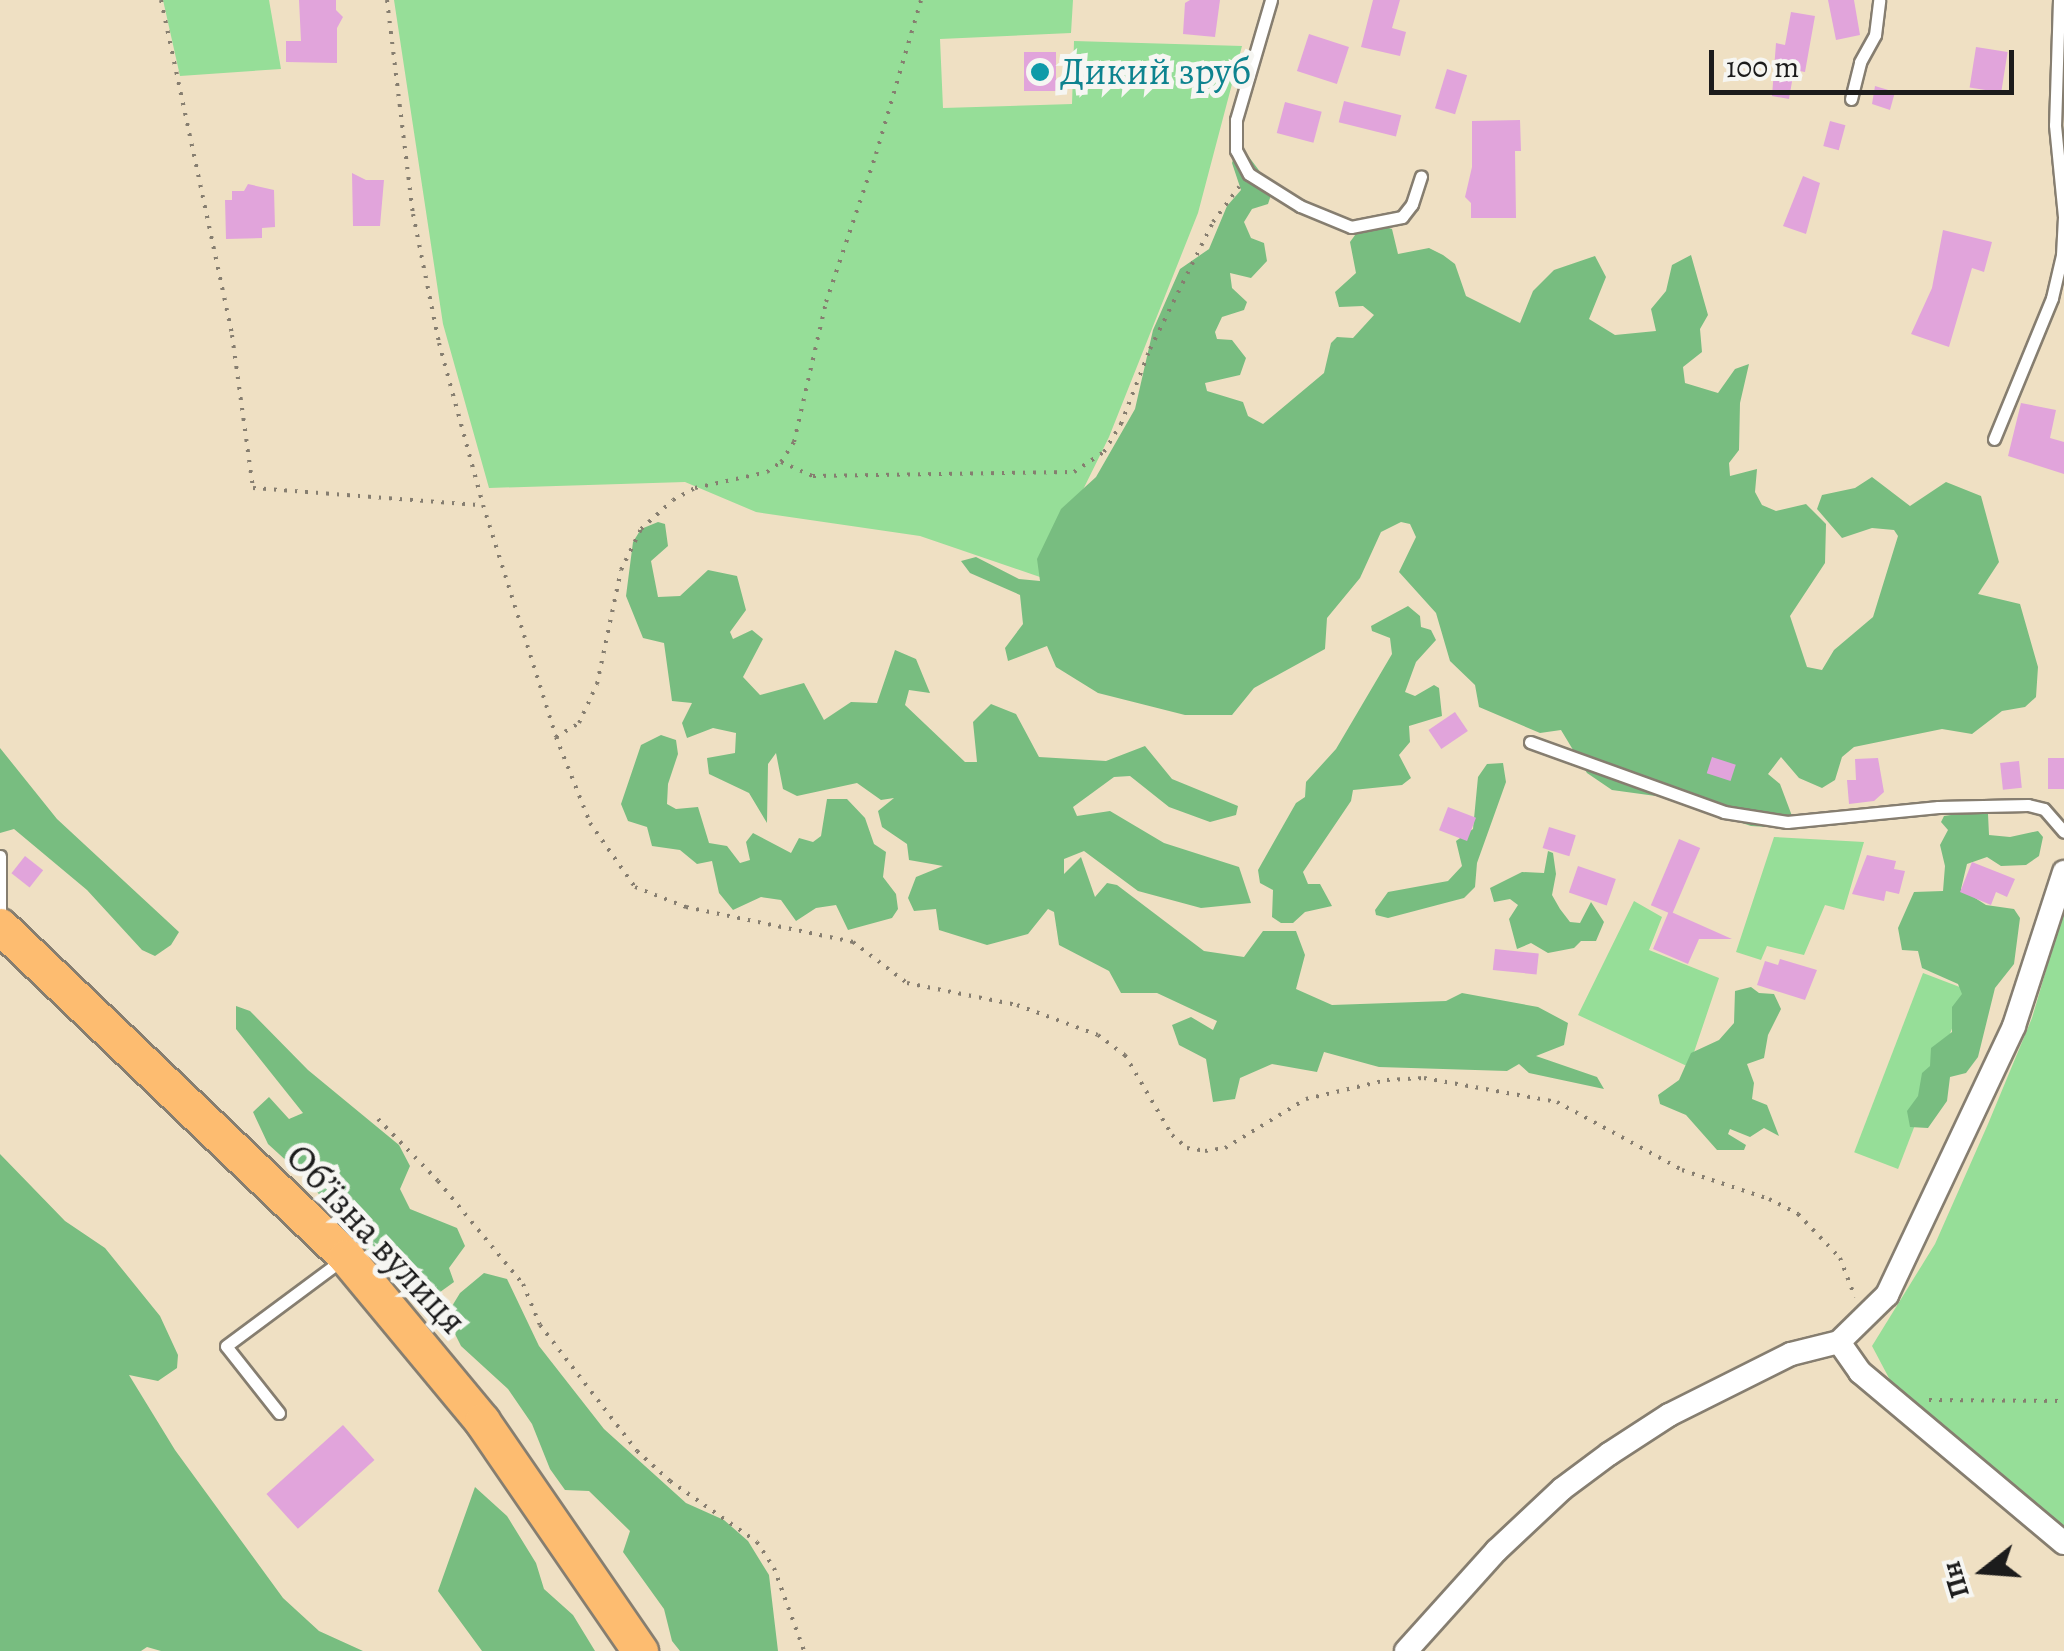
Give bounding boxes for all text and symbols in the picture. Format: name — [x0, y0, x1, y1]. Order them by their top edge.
scale bar — [1714, 30, 2019, 92]
text: 100 m — [1726, 47, 1799, 87]
place label: Дикий зруб — [1060, 49, 1251, 95]
marker: Дикий зруб — [1029, 61, 1051, 83]
street label: Обʼїзна вулиця — [276, 1135, 476, 1343]
north arrow — [1934, 1521, 2034, 1621]
text: Пн — [1932, 1557, 1979, 1603]

